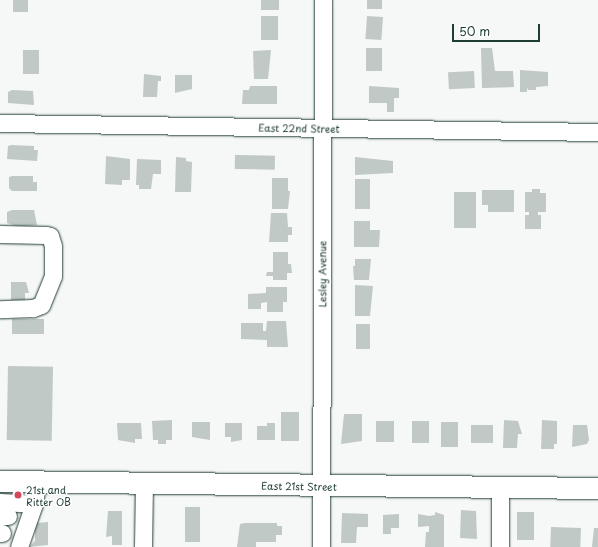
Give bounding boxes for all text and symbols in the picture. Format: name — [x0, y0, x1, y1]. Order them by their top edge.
scale bar — [454, 16, 542, 42]
text: 50 m — [459, 22, 490, 40]
street label: East 22nd Street — [258, 121, 340, 135]
street label: Lesley Avenue — [316, 240, 328, 308]
street label: East 21st Street — [260, 479, 338, 493]
place label: 21st and Ritter OB — [26, 483, 71, 506]
marker: 21st and Ritter OB — [13, 490, 23, 500]

